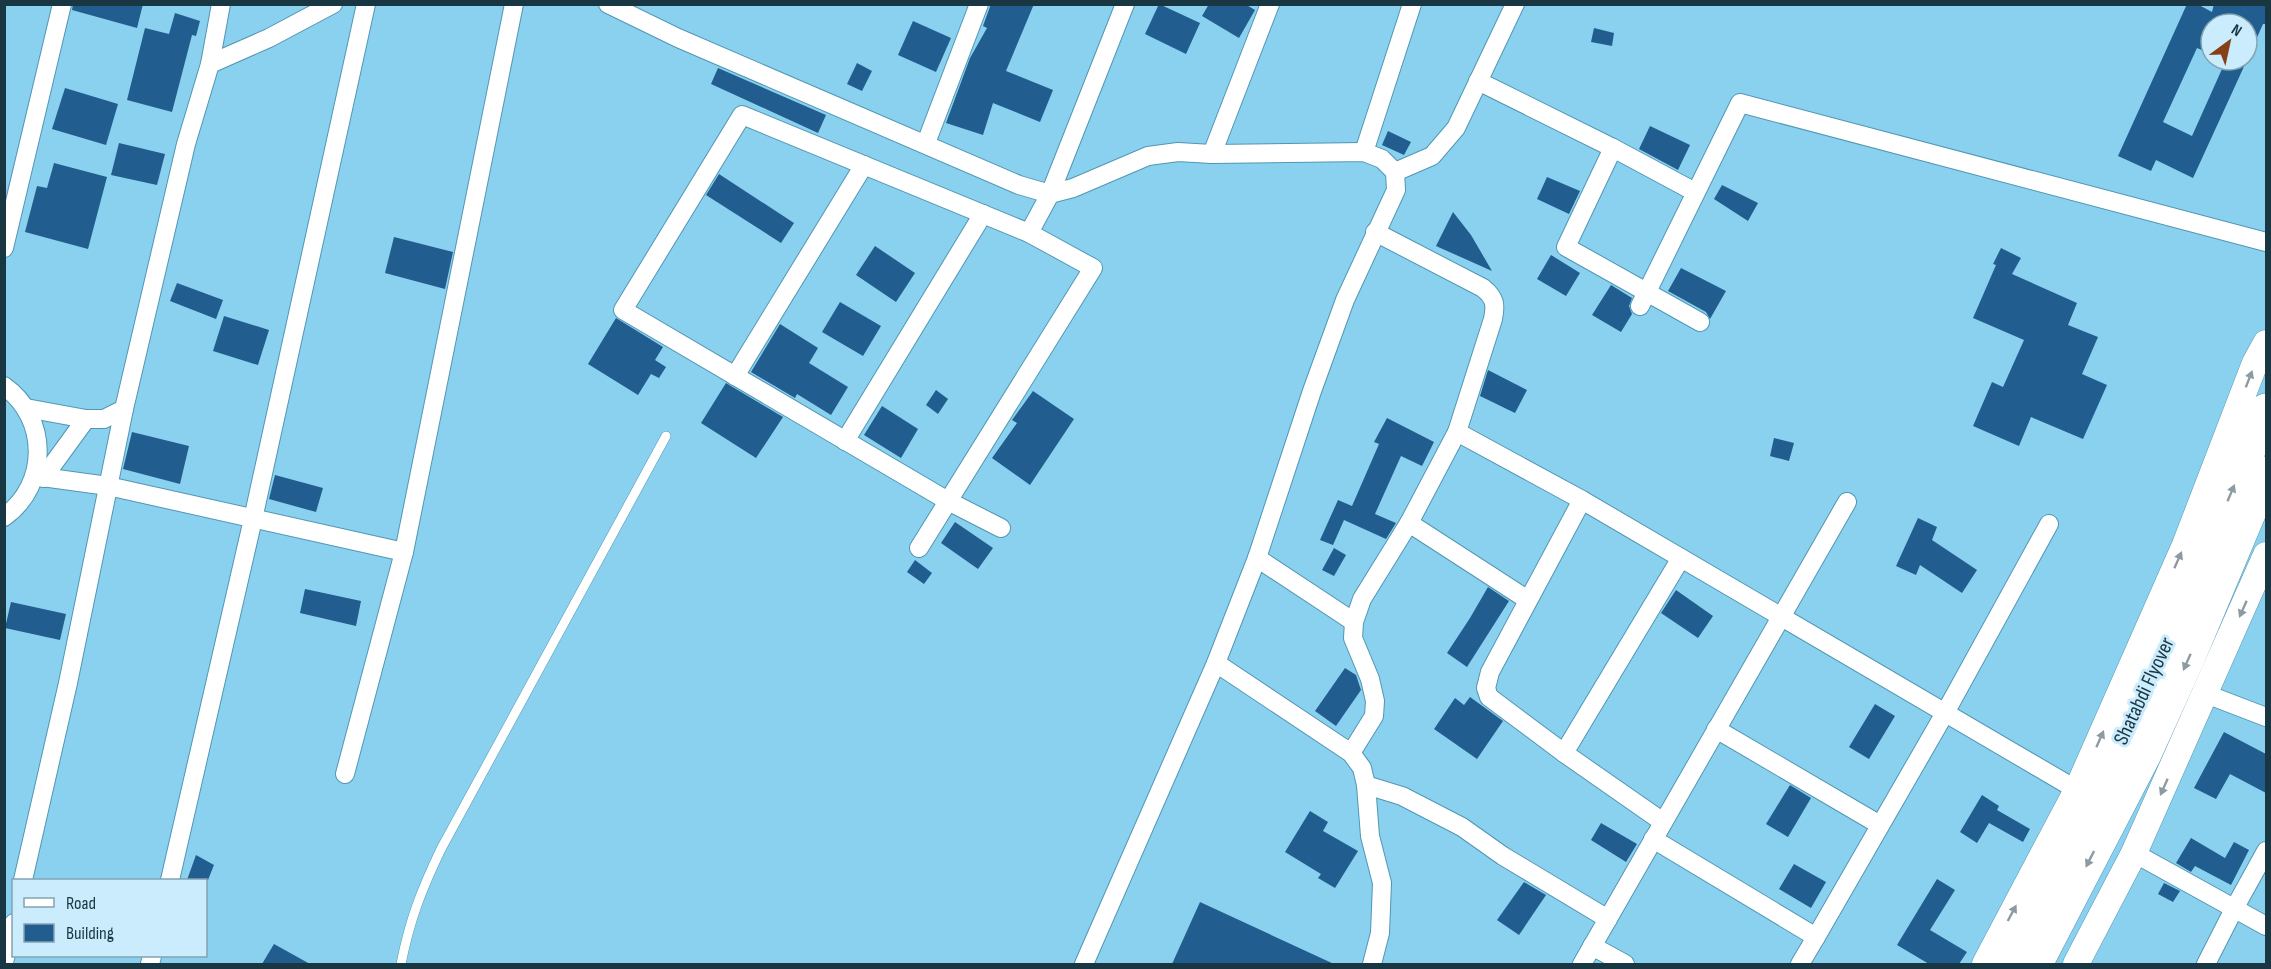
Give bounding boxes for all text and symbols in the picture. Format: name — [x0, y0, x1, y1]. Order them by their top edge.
north arrow — [2199, 12, 2259, 72]
text: N — [2228, 20, 2245, 41]
one-way arrow — [2245, 369, 2255, 387]
one-way arrow — [2227, 484, 2236, 502]
one-way arrow — [2173, 551, 2183, 569]
one-way arrow — [2238, 600, 2248, 618]
street label: Shatabdi Flyover — [2108, 633, 2180, 749]
one-way arrow — [2182, 654, 2191, 671]
one-way arrow — [2095, 730, 2104, 747]
one-way arrow — [2159, 778, 2168, 795]
one-way arrow — [2085, 850, 2095, 867]
legend — [12, 879, 207, 957]
text: Road — [66, 893, 96, 914]
one-way arrow — [2007, 904, 2017, 921]
text: Building — [66, 923, 114, 944]

